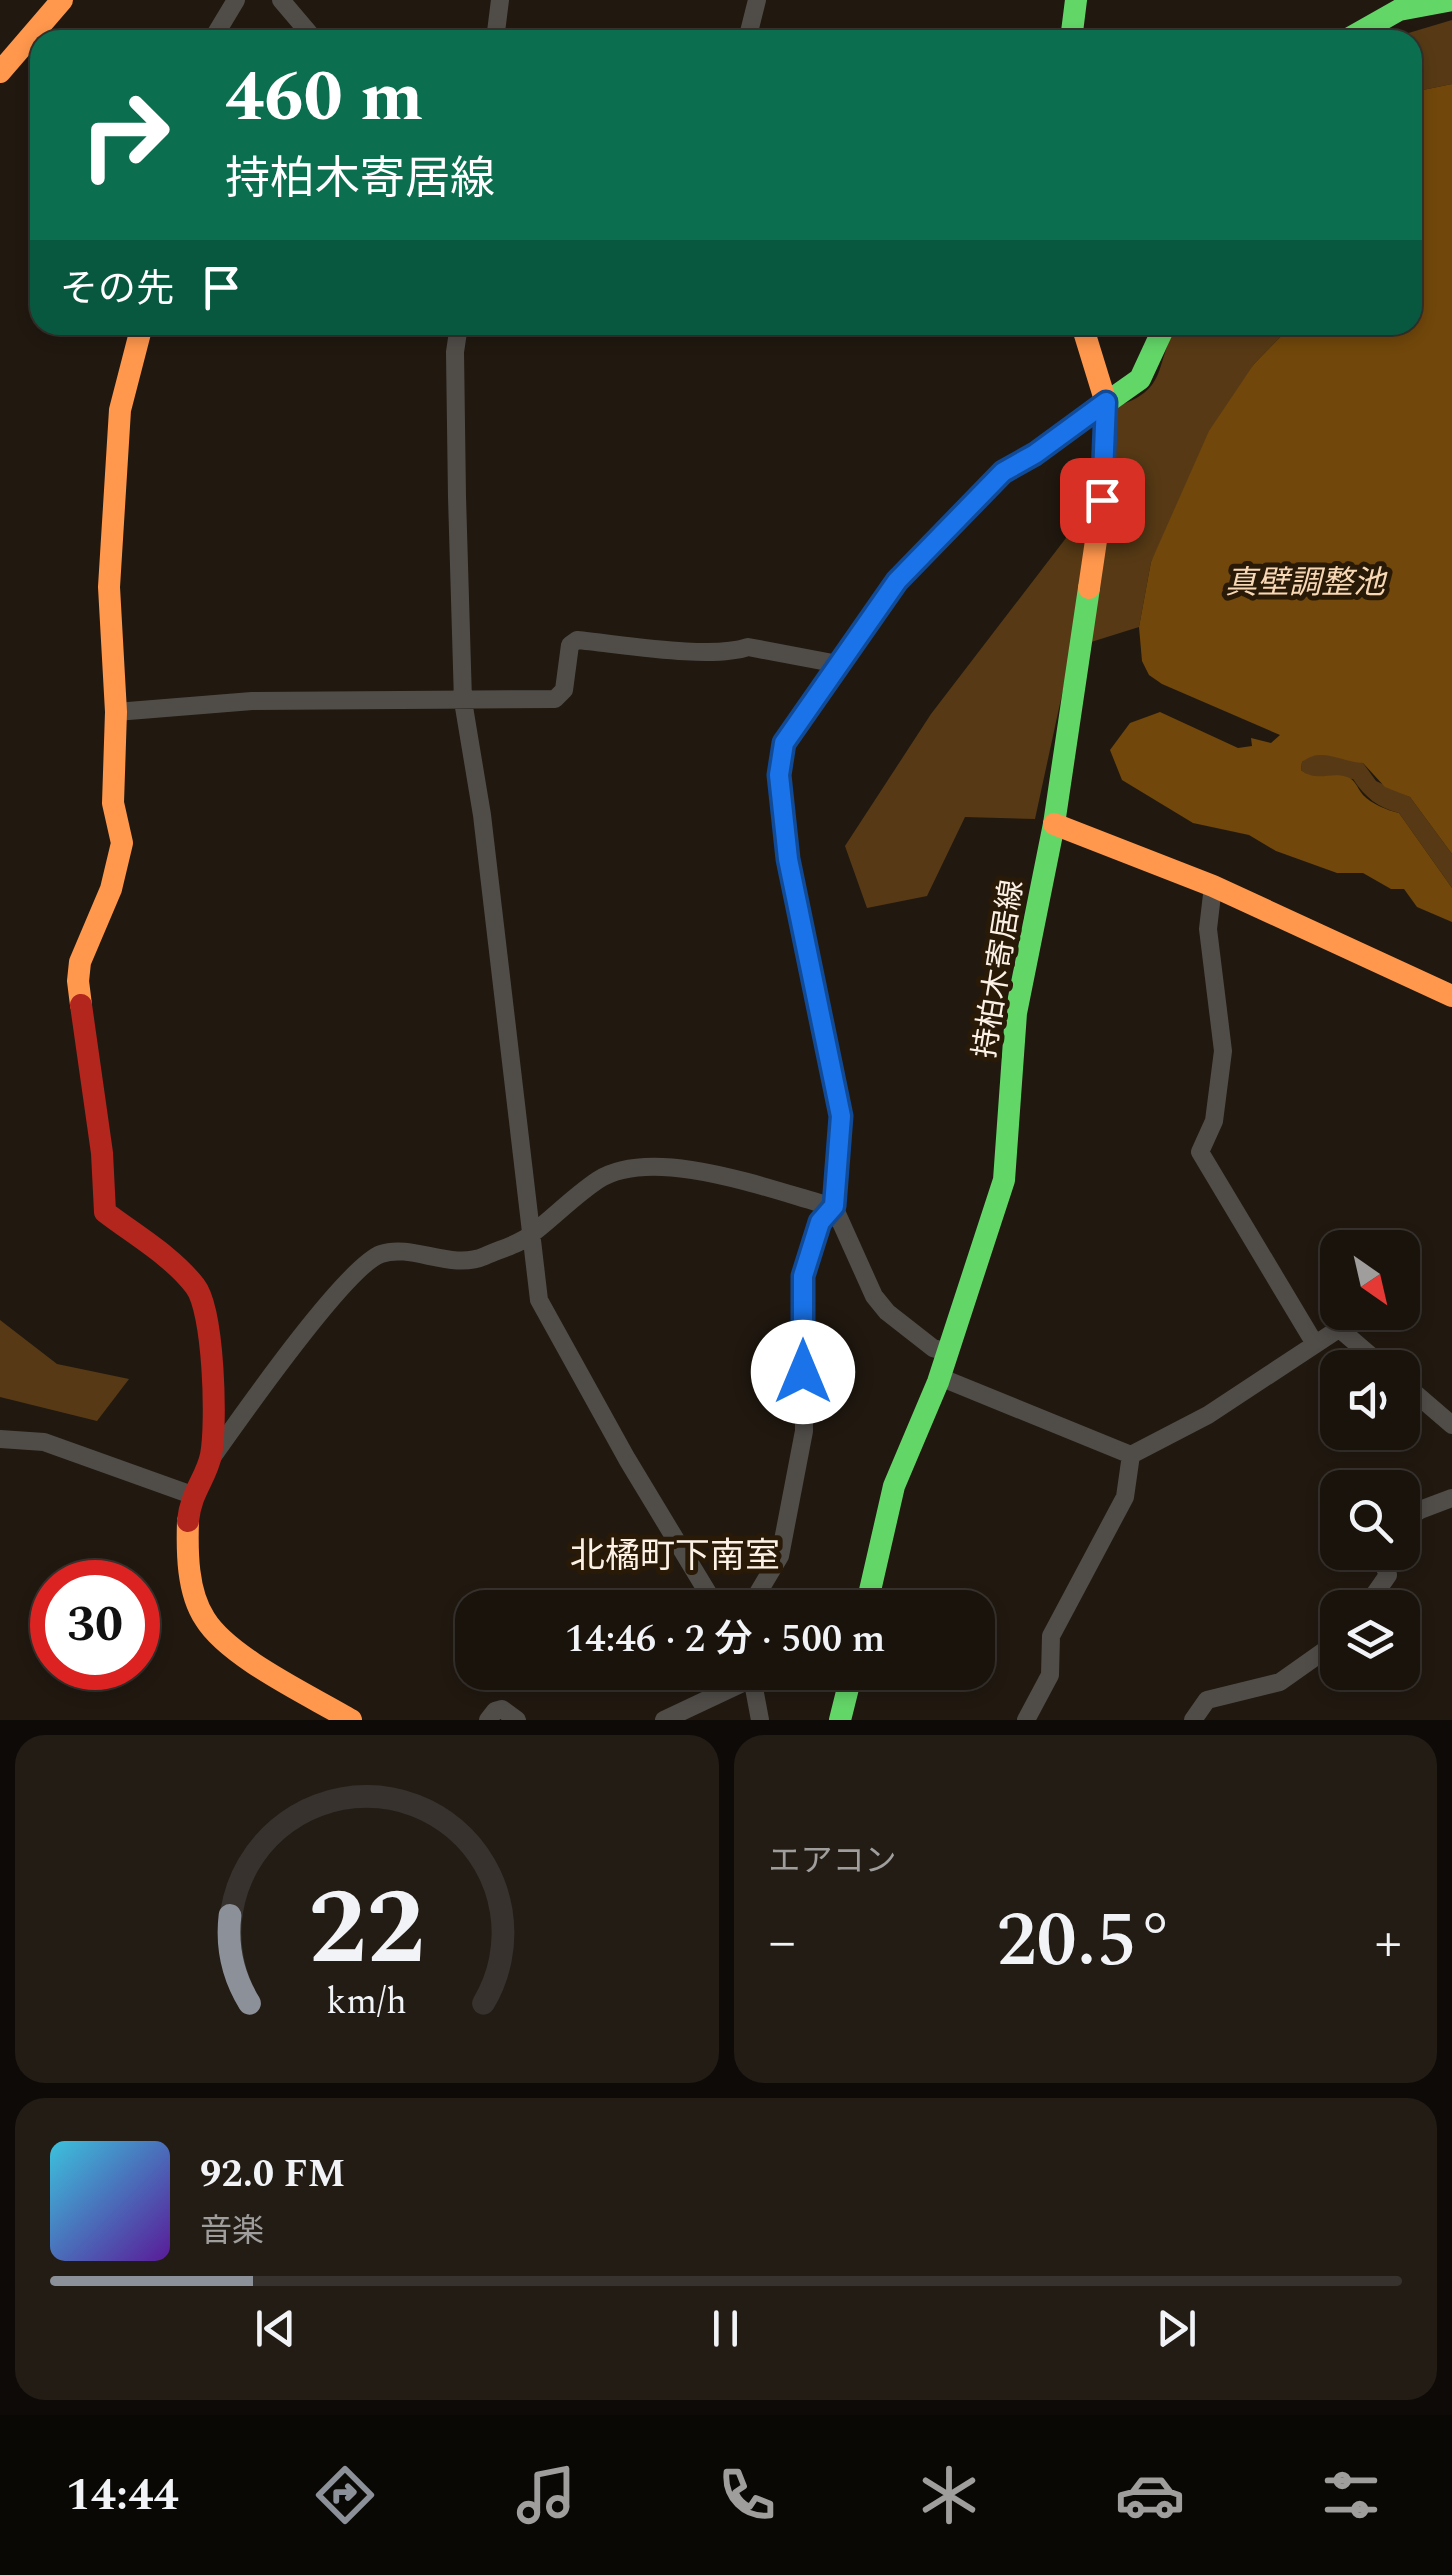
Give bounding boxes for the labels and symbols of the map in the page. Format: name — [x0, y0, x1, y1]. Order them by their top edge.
pin — [1060, 458, 1145, 543]
water label: 真壁調整池 — [1225, 559, 1388, 608]
street label: 持柏木寄居線 — [962, 877, 1036, 1061]
north arrow — [1320, 1230, 1420, 1330]
position arrow — [751, 1320, 855, 1424]
district label: 北橘町下南室 — [570, 1530, 780, 1583]
speed limit sign: 30 — [30, 1560, 160, 1690]

